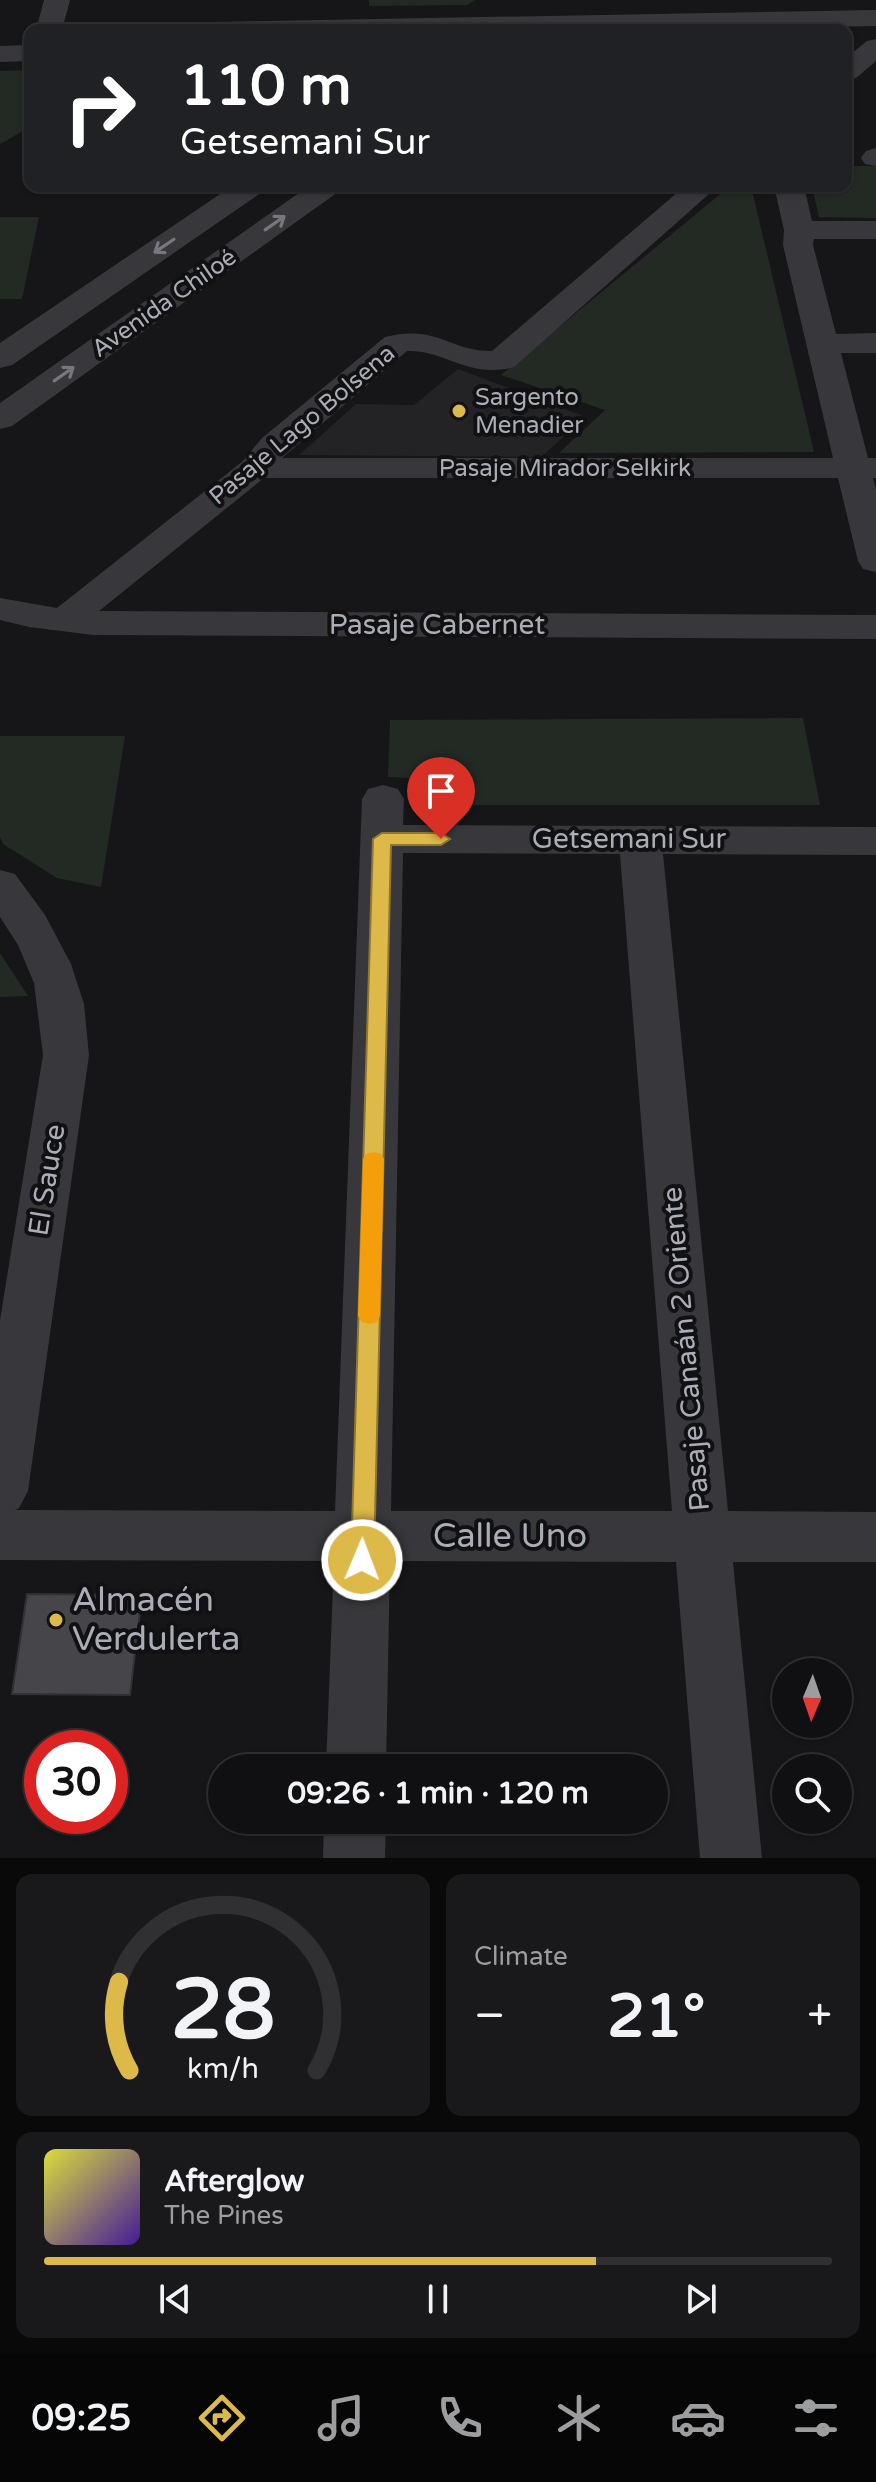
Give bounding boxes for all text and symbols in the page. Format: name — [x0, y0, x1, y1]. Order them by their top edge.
text: 110 m — [180, 53, 351, 120]
icon: right — [48, 56, 152, 160]
text: Getsemani Sur — [180, 121, 430, 164]
one-way arrow — [264, 215, 286, 231]
one-way arrow — [154, 238, 176, 254]
street label: Avenida Chiloé — [86, 242, 242, 364]
street label: Pasaje Lago Bolsena — [203, 339, 401, 511]
one-way arrow — [52, 366, 74, 382]
place label: Sargento Menadier — [475, 383, 584, 440]
marker: Sargento Menadier — [450, 402, 468, 420]
street label: Pasaje Mirador Selkirk — [439, 454, 691, 483]
street label: Pasaje Cabernet — [329, 608, 545, 642]
pin — [407, 757, 475, 839]
icon: arrive — [419, 769, 463, 813]
street label: Getsemani Sur — [532, 822, 727, 856]
street label: El Sauce — [21, 1122, 73, 1238]
street label: Pasaje Canaán 2 Oriente — [655, 1186, 717, 1512]
street label: Calle Uno — [433, 1516, 587, 1557]
position arrow — [320, 1518, 404, 1602]
place label: Almacén Verdulerta — [72, 1580, 240, 1660]
marker: Almacén Verdulerta — [47, 1611, 65, 1629]
north arrow — [772, 1658, 852, 1738]
map controls — [772, 1658, 852, 1834]
speed limit sign: 30 — [24, 1730, 128, 1834]
button: search — [772, 1754, 852, 1834]
text: 09:26 · 1 min · 120 m — [287, 1775, 589, 1812]
text: Climate — [474, 1941, 568, 1972]
text: 28 — [171, 1961, 275, 2061]
text: 21° — [607, 1981, 705, 2053]
text: − — [474, 1990, 505, 2043]
text: + — [807, 1990, 832, 2043]
text: km/h — [187, 2052, 259, 2086]
text: Afterglow — [164, 2163, 304, 2200]
text: The Pines — [164, 2200, 284, 2231]
icon: previous — [153, 2277, 197, 2321]
icon: pause — [416, 2277, 460, 2321]
icon: next — [679, 2277, 723, 2321]
icon: directions — [194, 2390, 250, 2446]
icon: music — [313, 2390, 369, 2446]
icon: phone — [432, 2390, 488, 2446]
icon: climate — [551, 2390, 607, 2446]
icon: car — [670, 2390, 726, 2446]
icon: filters — [788, 2390, 844, 2446]
text: 09:25 — [31, 2397, 131, 2440]

